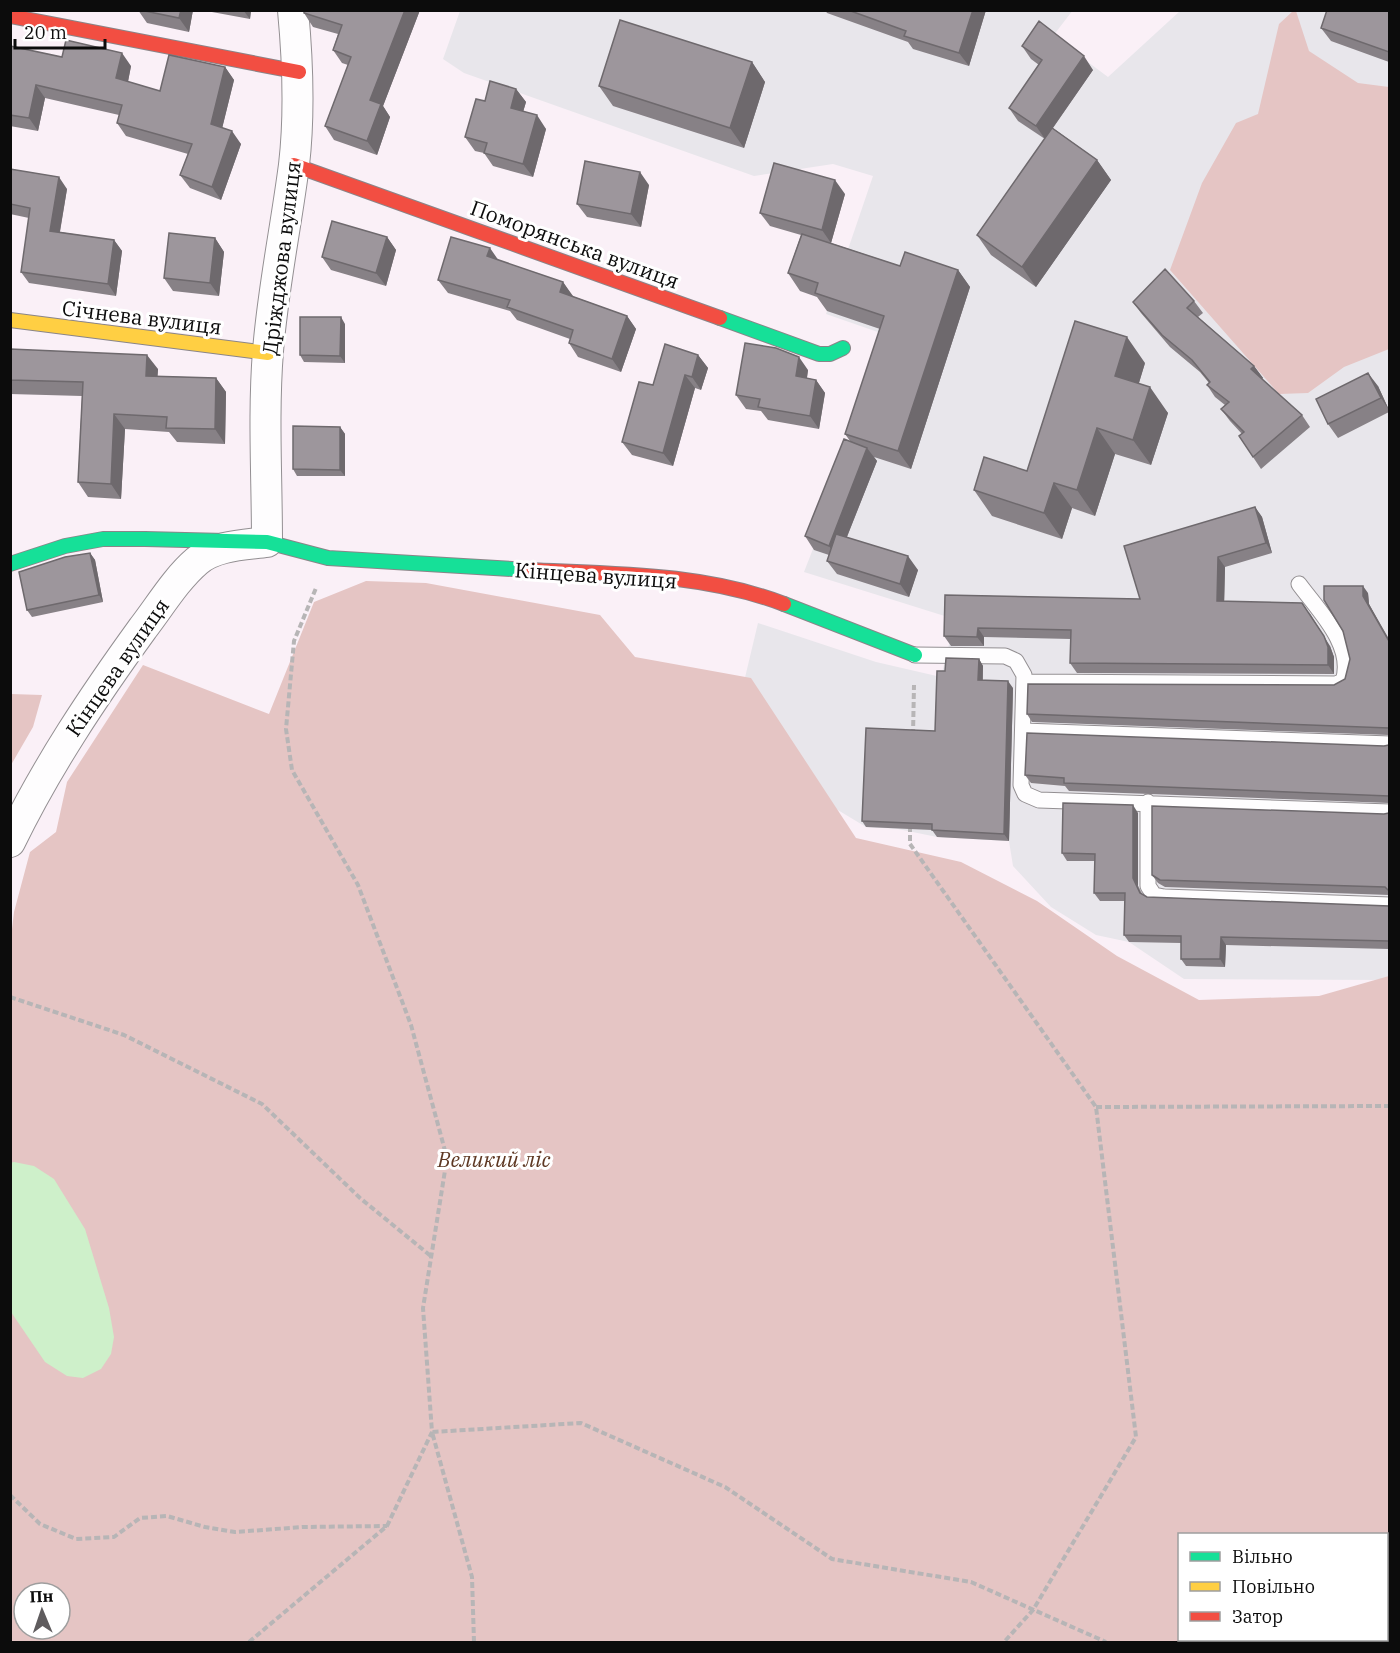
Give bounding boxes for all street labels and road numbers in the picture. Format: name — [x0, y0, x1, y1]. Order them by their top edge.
street label: Дріжджова вулиця — [255, 159, 307, 357]
street label: Поморянська вулиця — [467, 193, 683, 295]
street label: Січнева вулиця — [60, 293, 224, 341]
street label: Кінцева вулиця — [514, 555, 678, 595]
street label: Кінцева вулиця — [59, 592, 175, 742]

